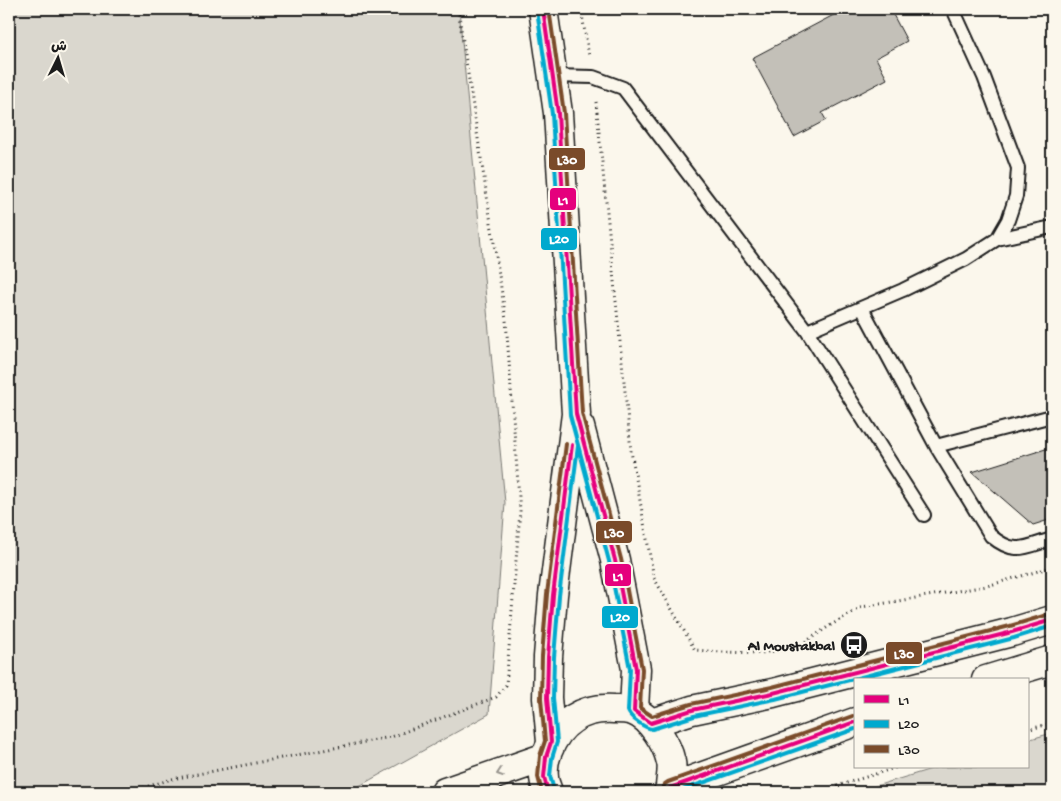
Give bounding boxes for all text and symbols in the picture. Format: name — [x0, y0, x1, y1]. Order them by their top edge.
north arrow — [32, 32, 82, 82]
text: ش — [51, 38, 67, 57]
line badge: L30 — [548, 147, 586, 171]
text: L30 — [557, 153, 577, 170]
line badge: L1 — [549, 187, 577, 211]
text: L1 — [558, 193, 569, 210]
line badge: L20 — [540, 227, 578, 251]
text: L20 — [549, 232, 569, 249]
line badge: L30 — [595, 520, 633, 544]
text: L30 — [604, 526, 624, 543]
line badge: L1 — [604, 563, 632, 587]
text: L1 — [613, 569, 624, 586]
line badge: L20 — [601, 605, 639, 629]
text: L20 — [610, 610, 630, 627]
bus stop icon: Al Moustakbal — [839, 630, 869, 660]
place label: Al Moustakbal — [747, 638, 836, 656]
line badge: L30 — [885, 641, 923, 665]
text: L30 — [894, 647, 914, 664]
legend — [854, 678, 1028, 768]
text: L1 — [898, 692, 910, 710]
text: L20 — [898, 716, 920, 734]
text: L30 — [898, 742, 920, 760]
one-way arrow — [496, 767, 504, 777]

